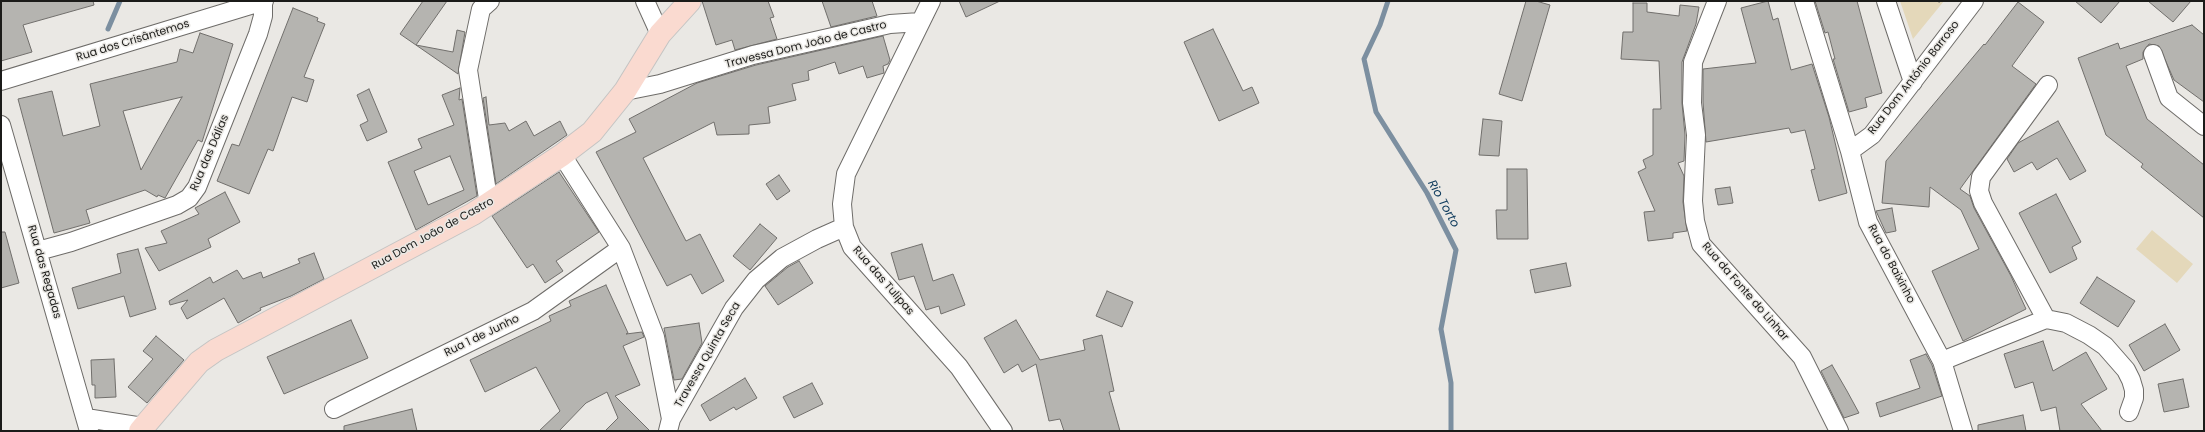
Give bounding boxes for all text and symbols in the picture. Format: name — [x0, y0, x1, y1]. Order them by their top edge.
street label: Rua dos Crisântemos — [75, 17, 191, 65]
street label: Travessa Dom João de Castro — [724, 19, 888, 71]
street label: Rua Dom António Barroso — [1866, 19, 1962, 137]
street label: Rua das Dálias — [188, 113, 232, 193]
water label: Rio Torto — [1424, 178, 1462, 230]
street label: Rua Dom João de Castro — [370, 195, 496, 273]
street label: Rua do Baixinho — [1865, 222, 1917, 306]
street label: Rua das Regadas — [24, 224, 64, 320]
street label: Rua da Fonte do Linhar — [1699, 240, 1791, 344]
street label: Rua das Tulipas — [850, 244, 916, 318]
street label: Travessa Quinta Seca — [672, 300, 744, 410]
street label: Rua 1 de Junho — [442, 312, 522, 360]

